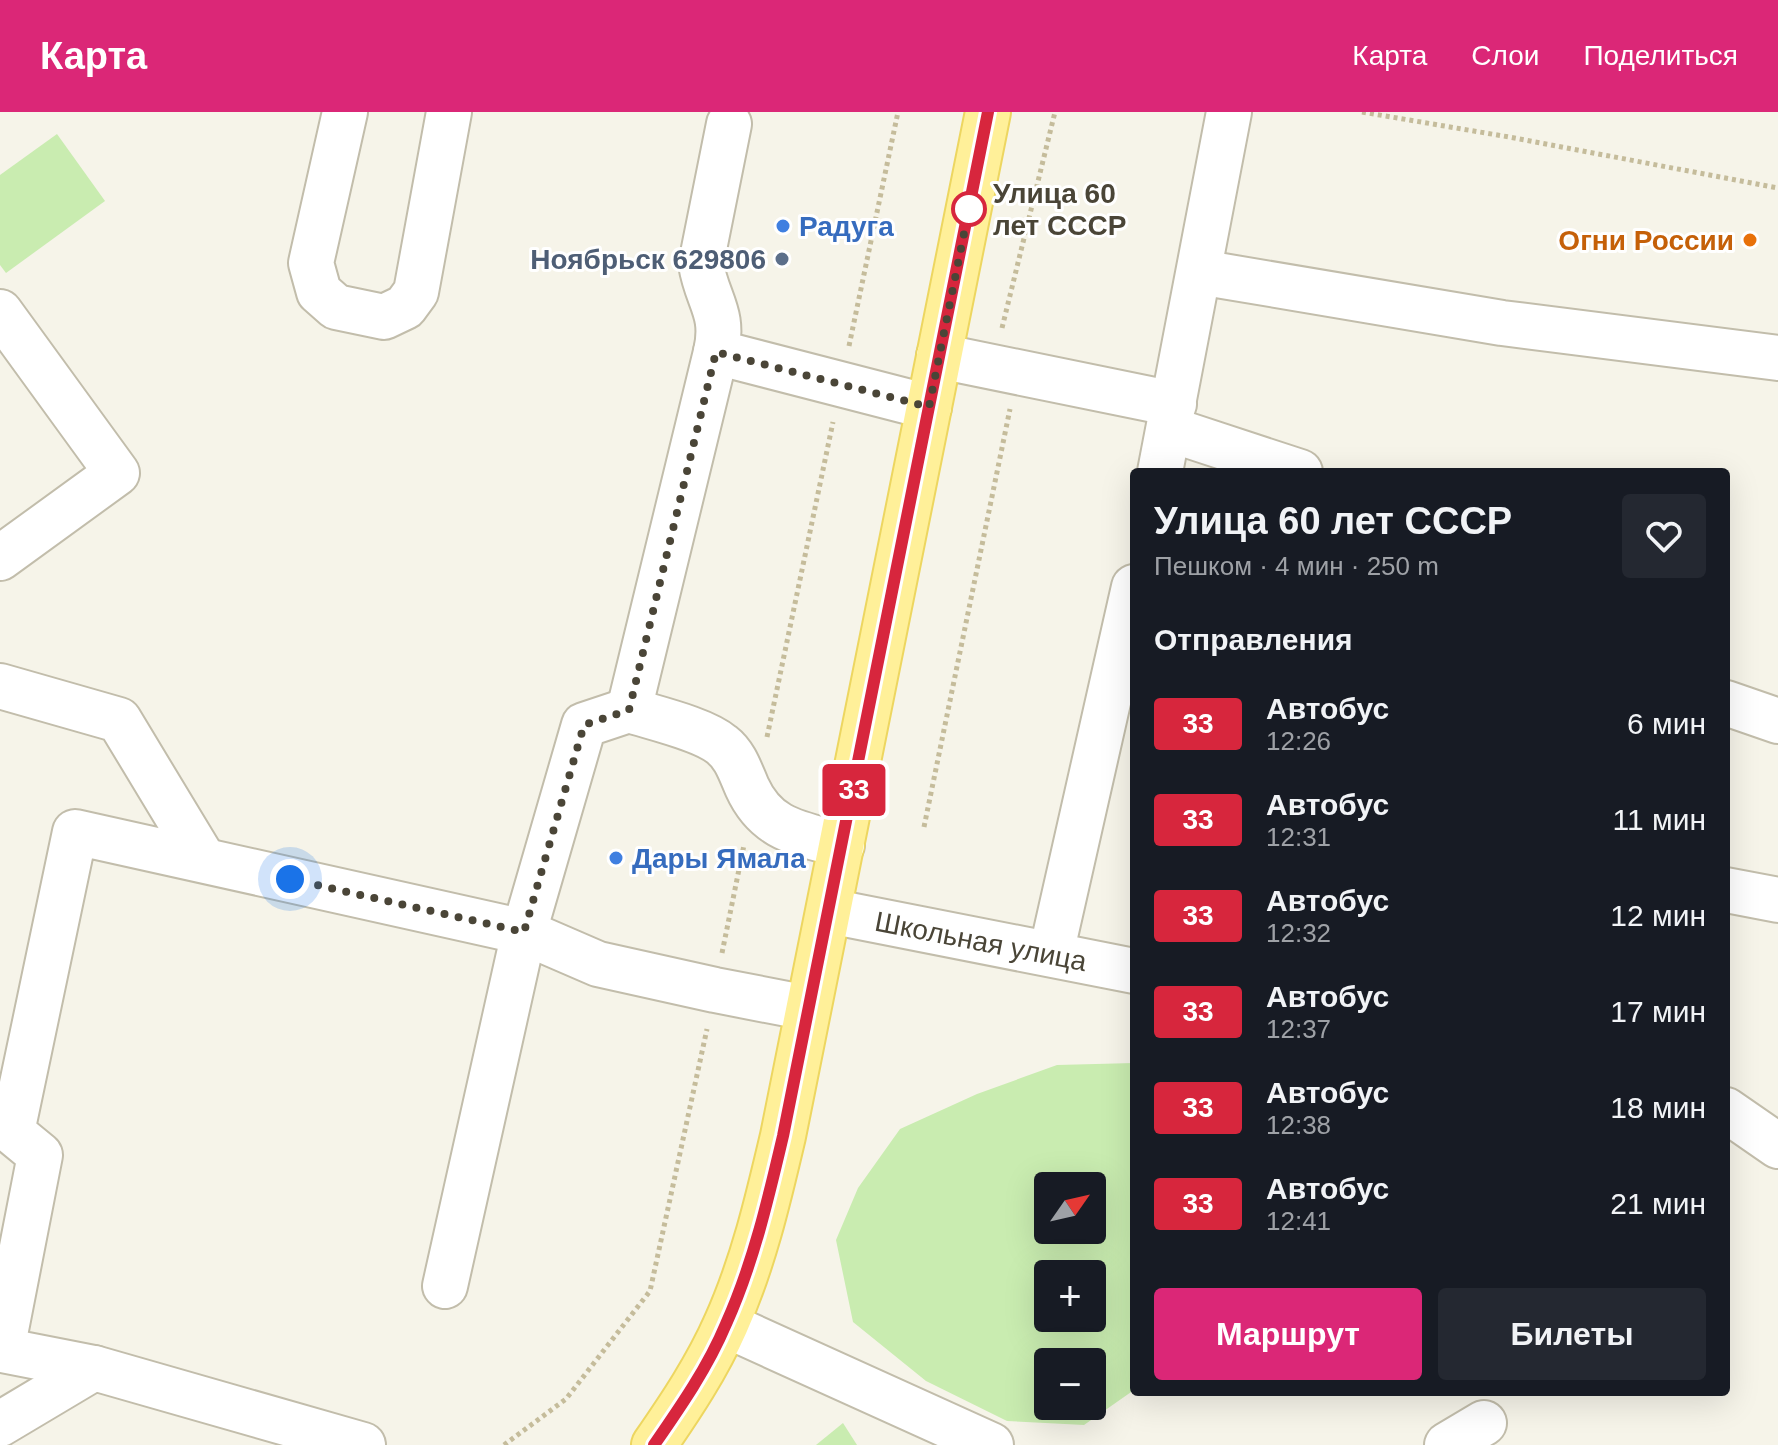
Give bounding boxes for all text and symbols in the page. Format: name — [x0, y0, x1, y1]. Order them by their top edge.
text: Карта — [40, 35, 147, 77]
text: Карта — [1352, 40, 1427, 71]
text: Слои — [1471, 40, 1539, 71]
text: Поделиться — [1583, 40, 1738, 71]
place label: Улица 60 лет СССР — [993, 178, 1126, 241]
marker: Улица 60 лет СССР — [952, 192, 986, 226]
place label: Радуга — [799, 211, 894, 242]
marker: Радуга — [774, 217, 792, 235]
place label: Огни России — [1558, 225, 1734, 256]
marker: Огни России — [1741, 231, 1759, 249]
place label: Ноябрьск 629806 — [530, 244, 766, 275]
marker: Ноябрьск 629806 — [773, 250, 791, 268]
button: heart — [1622, 494, 1706, 578]
text: Улица 60 лет СССР — [1154, 500, 1512, 542]
text: Пешком · 4 мин · 250 m — [1154, 551, 1439, 581]
text: Отправления — [1154, 623, 1353, 656]
text: Автобус — [1266, 692, 1389, 725]
text: 6 мин — [1627, 707, 1706, 740]
text: 33 — [1182, 708, 1214, 739]
text: 12:26 — [1266, 726, 1331, 756]
line badge: 33 — [818, 764, 890, 816]
text: 33 — [838, 774, 870, 805]
text: Автобус — [1266, 788, 1389, 821]
text: 11 мин — [1613, 803, 1706, 836]
text: 33 — [1182, 804, 1214, 835]
text: 12:31 — [1266, 822, 1331, 852]
place label: Дары Ямала — [632, 843, 806, 874]
marker: Дары Ямала — [607, 849, 625, 867]
your location — [270, 859, 310, 899]
text: Автобус — [1266, 884, 1389, 917]
text: 12 мин — [1610, 899, 1706, 932]
text: 33 — [1182, 900, 1214, 931]
street label: Школьная улица — [872, 906, 1090, 977]
text: 12:32 — [1266, 918, 1331, 948]
text: Автобус — [1266, 980, 1389, 1013]
text: 17 мин — [1610, 995, 1706, 1028]
text: 33 — [1182, 996, 1214, 1027]
text: 12:37 — [1266, 1014, 1331, 1044]
text: Автобус — [1266, 1076, 1389, 1109]
text: 18 мин — [1610, 1091, 1706, 1124]
text: 33 — [1182, 1092, 1214, 1123]
text: 12:38 — [1266, 1110, 1331, 1140]
north arrow — [1034, 1172, 1106, 1244]
map controls — [1034, 1172, 1106, 1420]
text: Автобус — [1266, 1172, 1389, 1205]
text: 21 мин — [1610, 1187, 1706, 1220]
text: 33 — [1182, 1188, 1214, 1219]
text: 12:41 — [1266, 1206, 1331, 1236]
button: + — [1034, 1260, 1106, 1332]
button: Маршрут — [1154, 1288, 1422, 1380]
button: Билеты — [1438, 1288, 1706, 1380]
button: − — [1034, 1348, 1106, 1420]

